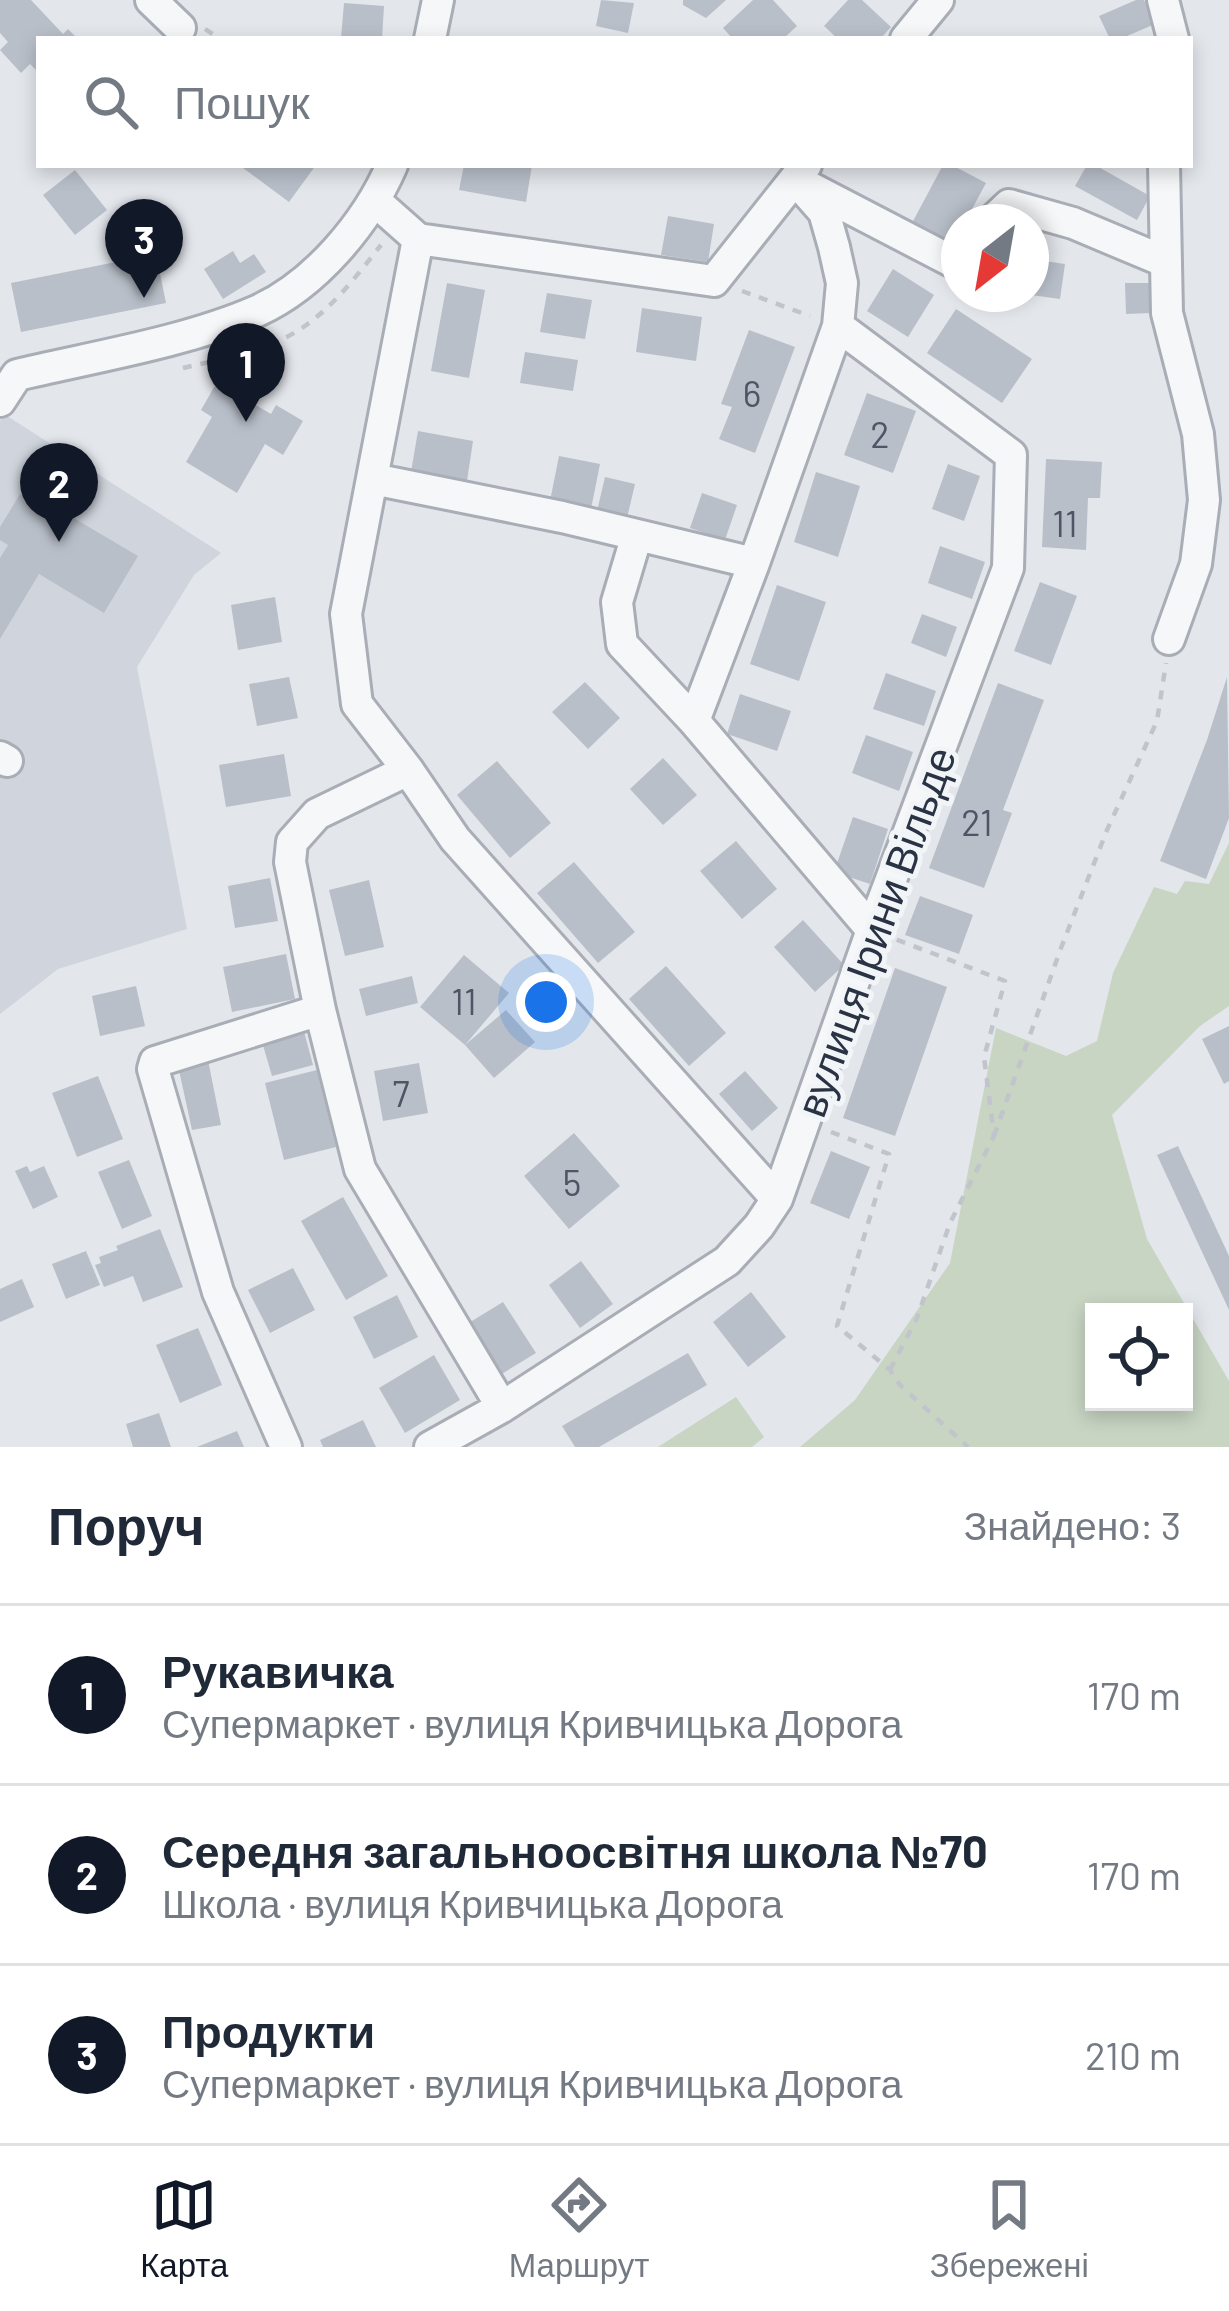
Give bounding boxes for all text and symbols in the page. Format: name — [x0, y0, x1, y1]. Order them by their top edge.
search box — [36, 36, 1193, 168]
icon: search — [78, 69, 144, 135]
text: Пошук — [174, 74, 310, 128]
pin: 3 — [105, 199, 183, 298]
north arrow — [941, 204, 1049, 312]
pin: 1 — [207, 323, 285, 422]
house number: 6 — [743, 371, 761, 414]
house number: 2 — [870, 412, 890, 455]
pin: 2 — [20, 443, 98, 542]
house number: 11 — [1052, 501, 1078, 544]
street label: вулиця Ірини Вільде — [784, 739, 965, 1123]
house number: 21 — [961, 800, 993, 843]
your location — [516, 972, 576, 1032]
house number: 11 — [451, 979, 477, 1022]
house number: 7 — [392, 1071, 410, 1114]
house number: 5 — [563, 1160, 581, 1203]
map controls — [1085, 1303, 1193, 1411]
button: locate — [1085, 1303, 1193, 1411]
text: Поруч — [48, 1494, 204, 1555]
text: Знайдено: 3 — [964, 1501, 1181, 1548]
text: Рукавичка — [162, 1643, 394, 1697]
text: 1 — [80, 1671, 94, 1718]
text: 170 m — [1087, 1671, 1181, 1718]
text: Супермаркет · вулиця Кривчицька Дорога — [162, 1699, 903, 1746]
text: Середня загальноосвітня школа №70 — [162, 1823, 988, 1877]
text: 2 — [76, 1851, 98, 1898]
text: 170 m — [1087, 1851, 1181, 1898]
text: Школа · вулиця Кривчицька Дорога — [162, 1879, 783, 1926]
text: Продукти — [162, 2003, 375, 2057]
text: 3 — [76, 2031, 98, 2078]
text: 210 m — [1085, 2031, 1181, 2078]
text: Супермаркет · вулиця Кривчицька Дорога — [162, 2059, 903, 2106]
tab: Карта — [140, 2172, 228, 2285]
tab: Маршрут — [509, 2172, 649, 2285]
tab: Збережені — [930, 2172, 1089, 2285]

